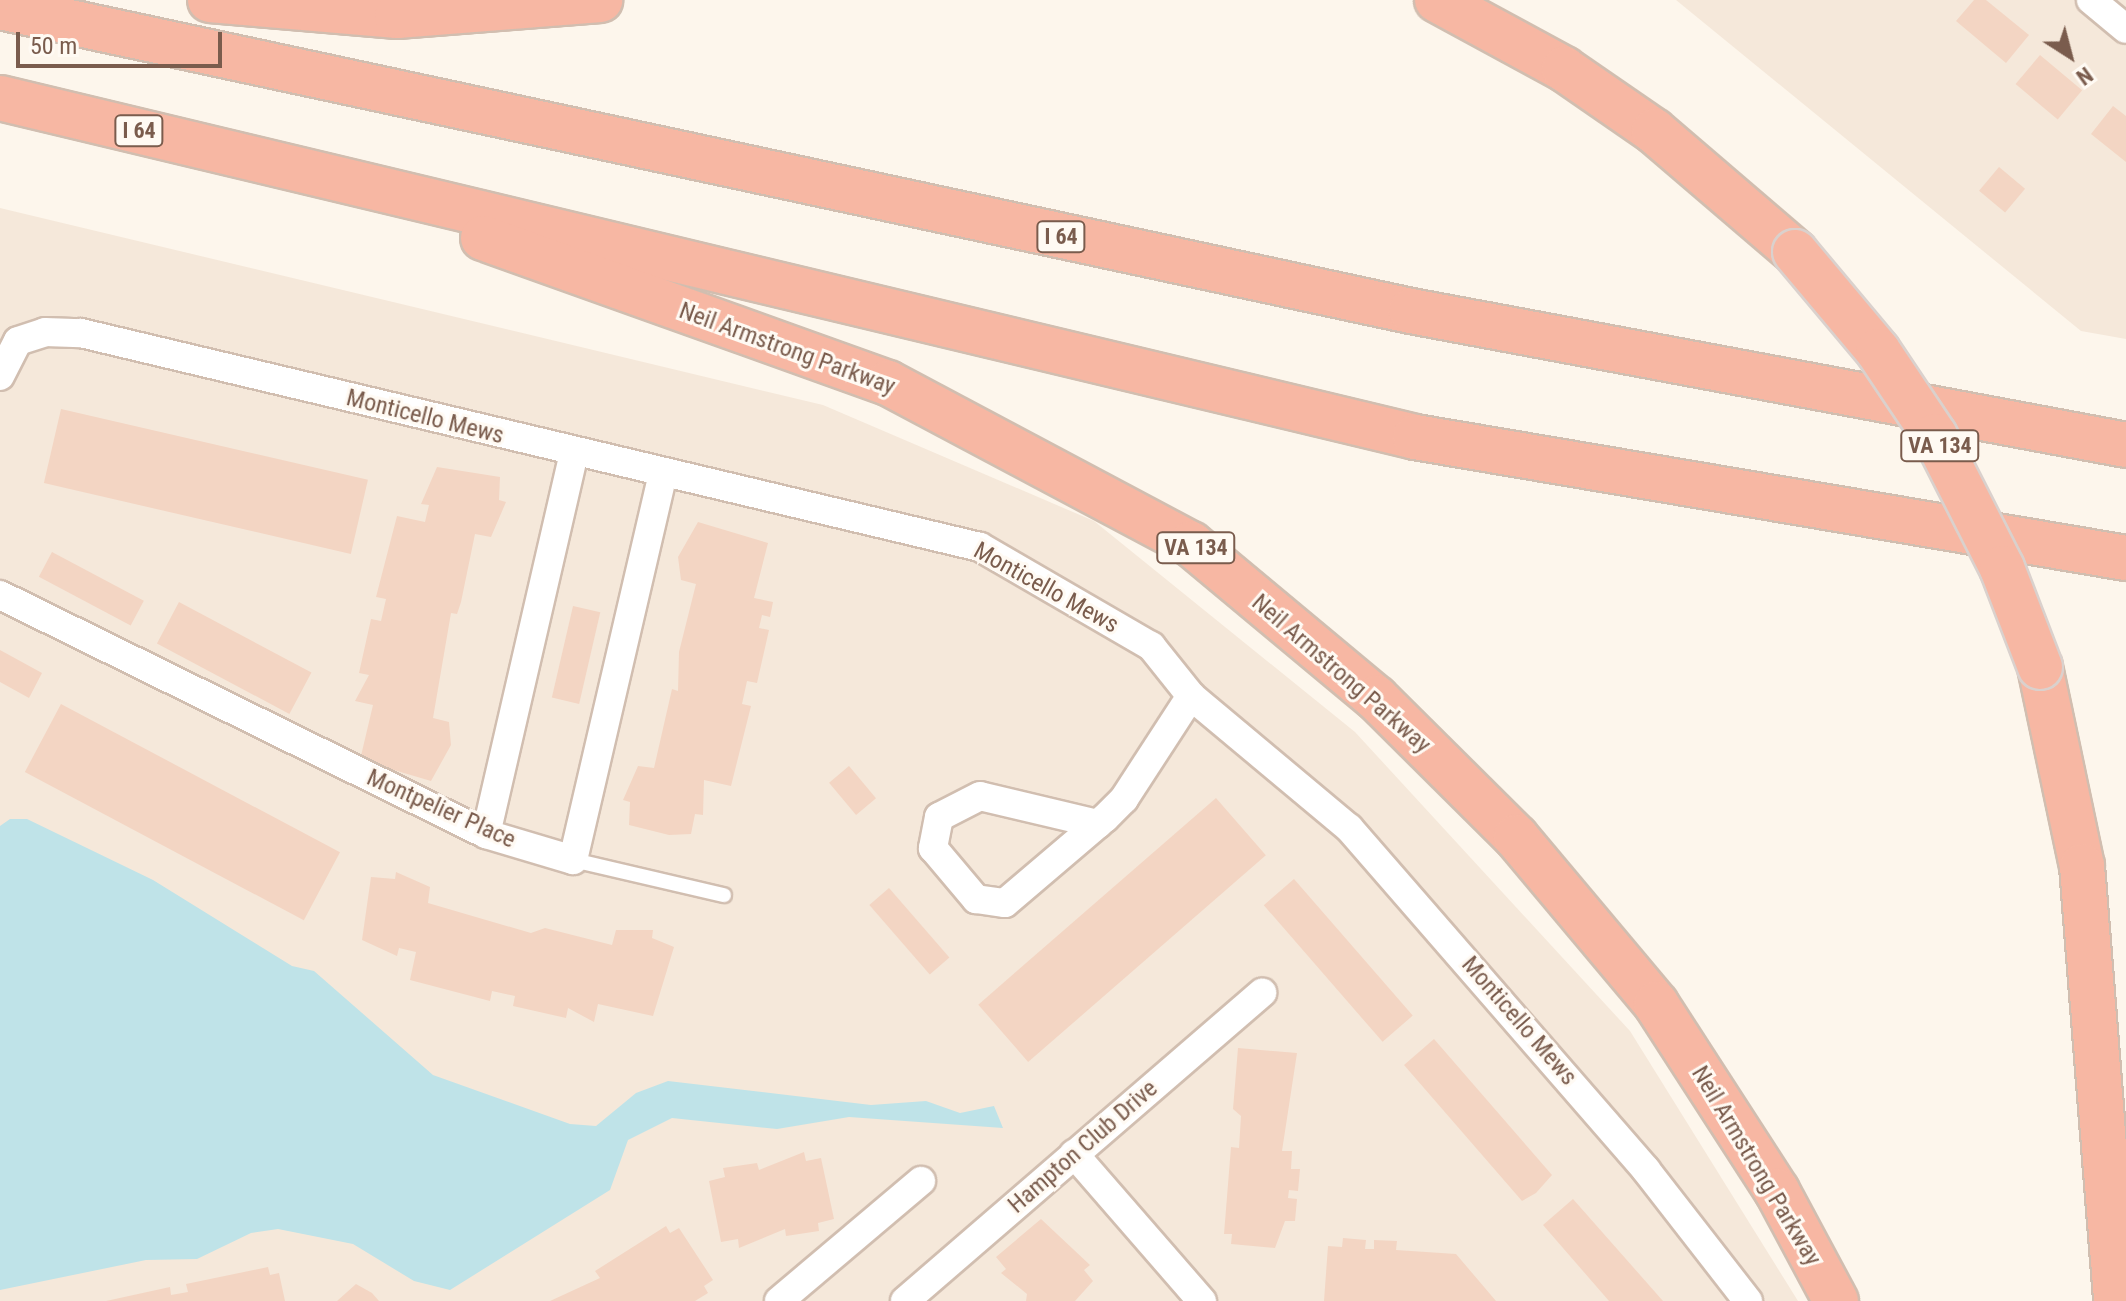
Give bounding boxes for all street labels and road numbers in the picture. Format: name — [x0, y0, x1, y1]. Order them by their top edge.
road number: I 64 — [113, 113, 165, 149]
road number: I 64 — [1035, 219, 1087, 255]
street label: Neil Armstrong Parkway — [675, 297, 899, 401]
street label: Monticello Mews — [343, 384, 507, 450]
road number: VA 134 — [1900, 428, 1980, 464]
road number: VA 134 — [1156, 530, 1236, 566]
street label: Monticello Mews — [969, 536, 1123, 640]
street label: Neil Armstrong Parkway — [1246, 588, 1436, 760]
street label: Montpelier Place — [362, 763, 520, 855]
street label: Monticello Mews — [1455, 951, 1583, 1091]
street label: Neil Armstrong Parkway — [1685, 1061, 1827, 1271]
street label: Hampton Club Drive — [1003, 1074, 1163, 1220]

